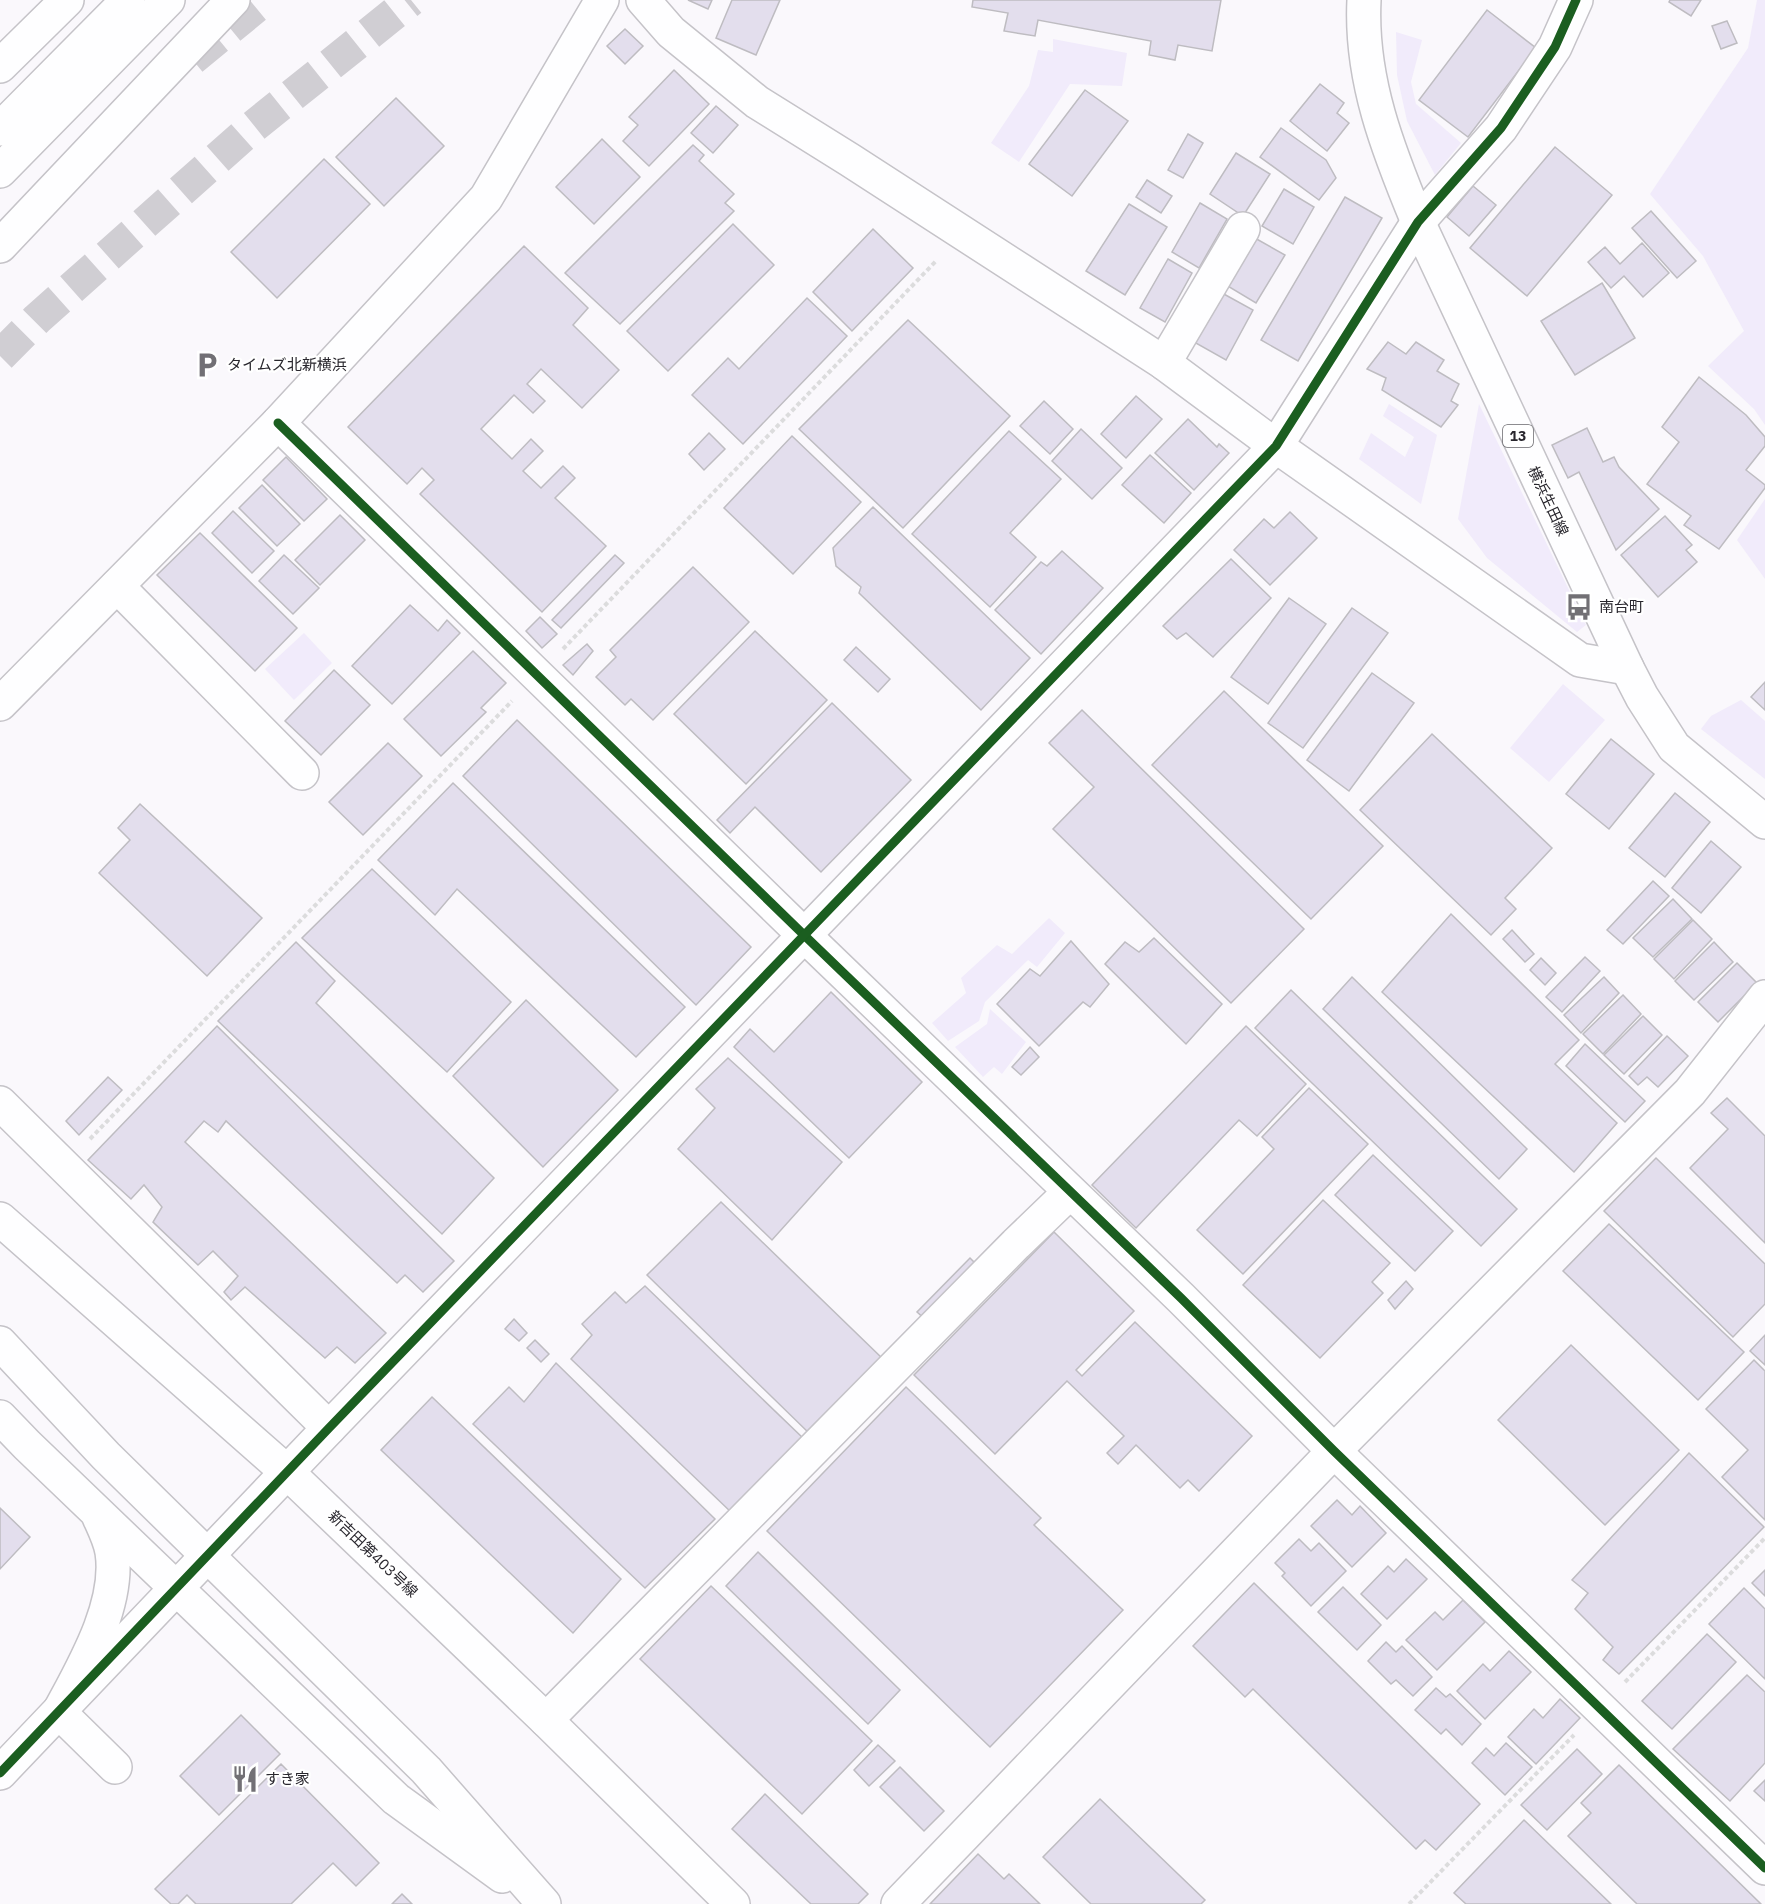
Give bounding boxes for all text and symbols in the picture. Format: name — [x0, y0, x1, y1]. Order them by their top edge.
parking icon: タイムズ北新横浜 — [192, 350, 222, 380]
place label: タイムズ北新横浜 — [227, 355, 347, 374]
road number: 13 — [1503, 425, 1533, 447]
street label: 横浜生田線 — [1524, 463, 1573, 539]
bus stop icon: 南台町 — [1564, 592, 1594, 622]
place label: 南台町 — [1599, 597, 1644, 616]
street label: 新吉田第403号線 — [325, 1506, 422, 1601]
restaurant icon: すき家 — [230, 1764, 260, 1794]
place label: すき家 — [265, 1769, 310, 1788]

